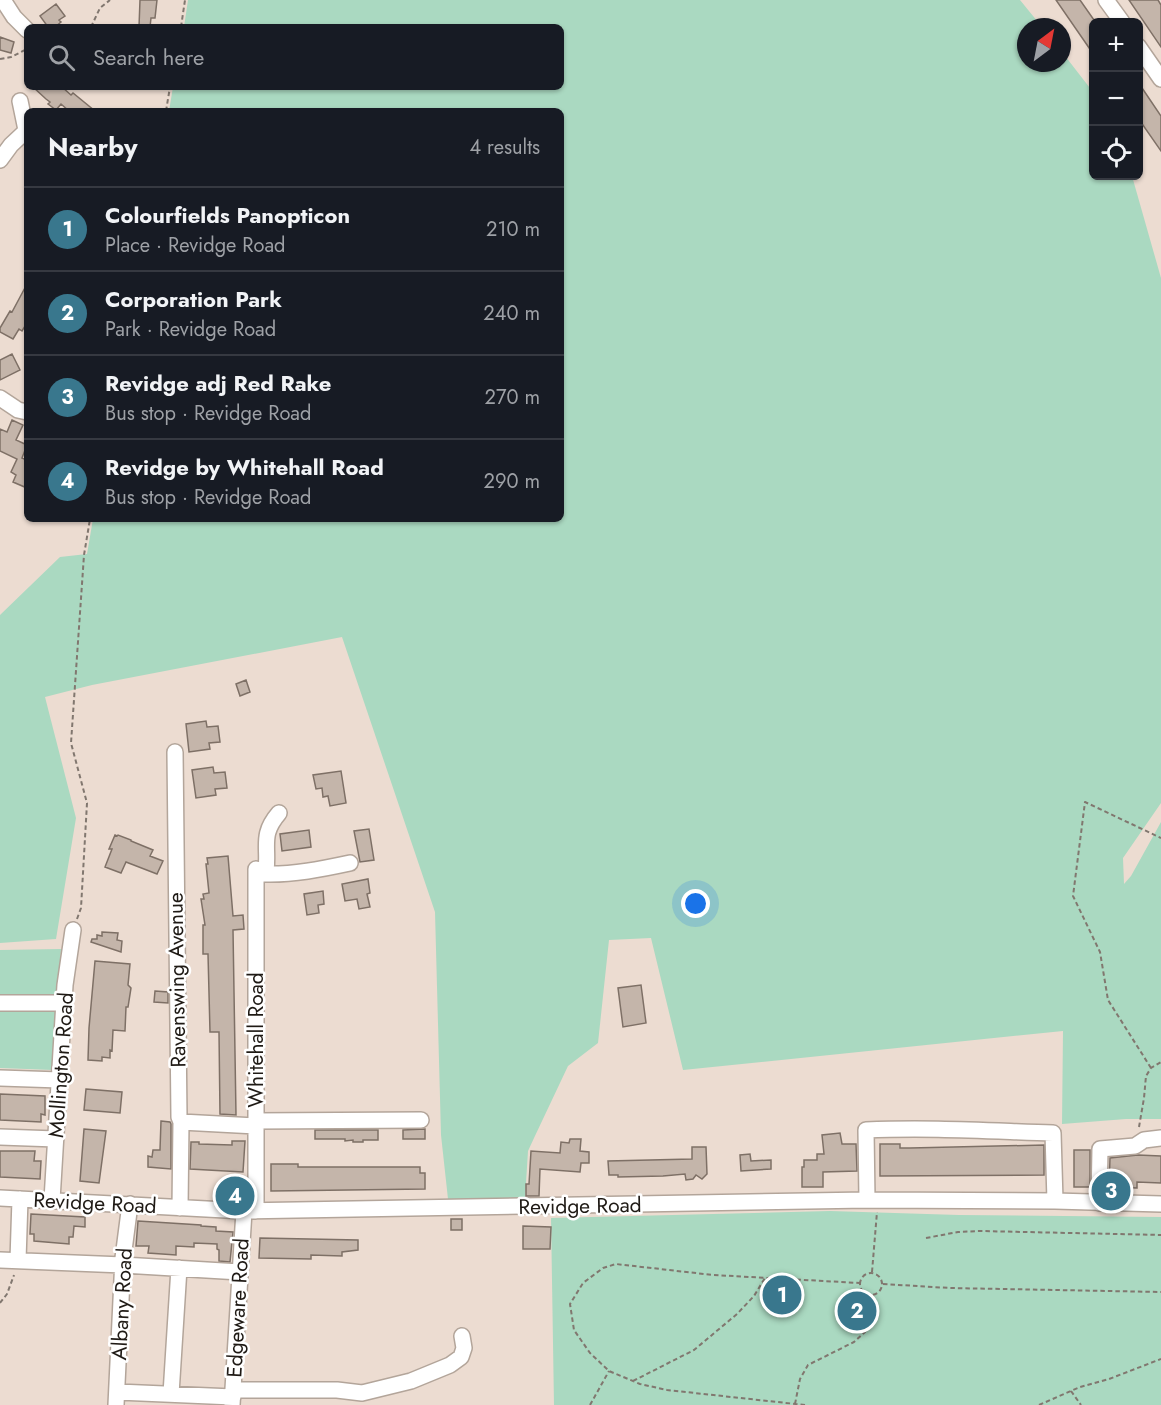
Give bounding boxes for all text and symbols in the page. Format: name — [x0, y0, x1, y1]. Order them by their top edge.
north arrow — [1017, 18, 1071, 72]
map controls — [1089, 18, 1143, 180]
button: + — [1089, 18, 1143, 72]
search box — [24, 24, 564, 90]
icon: search — [45, 41, 78, 74]
text: Search here — [93, 41, 204, 73]
button: − — [1089, 72, 1143, 126]
button: locate — [1089, 126, 1143, 180]
text: Nearby — [48, 128, 137, 166]
text: 4 results — [469, 133, 540, 162]
text: Colourfields Panopticon — [105, 199, 350, 231]
text: 1 — [62, 215, 73, 244]
text: 210 m — [486, 215, 540, 244]
text: Place · Revidge Road — [105, 231, 285, 260]
text: Corporation Park — [105, 283, 282, 315]
text: 2 — [61, 299, 74, 328]
text: 240 m — [483, 299, 540, 328]
text: Park · Revidge Road — [105, 315, 276, 344]
text: Revidge adj Red Rake — [105, 367, 331, 399]
text: 3 — [61, 383, 74, 412]
text: 270 m — [485, 383, 540, 412]
text: Bus stop · Revidge Road — [105, 399, 311, 428]
text: Revidge by Whitehall Road — [105, 451, 384, 483]
text: 4 — [61, 467, 74, 496]
text: 290 m — [484, 467, 540, 496]
text: Bus stop · Revidge Road — [105, 483, 311, 512]
your location — [681, 889, 710, 918]
street label: Ravenswing Avenue — [160, 892, 194, 1068]
street label: Whitehall Road — [241, 972, 271, 1108]
street label: Mollington Road — [41, 991, 81, 1139]
pin: 3 — [1092, 1168, 1130, 1214]
pin: 4 — [216, 1174, 254, 1218]
street label: Revidge Road — [33, 1185, 157, 1221]
street label: Revidge Road — [518, 1190, 642, 1222]
street label: Edgeware Road — [219, 1237, 257, 1379]
street label: Albany Road — [104, 1247, 140, 1361]
pin: 1 — [762, 1272, 802, 1318]
pin: 2 — [838, 1288, 876, 1334]

